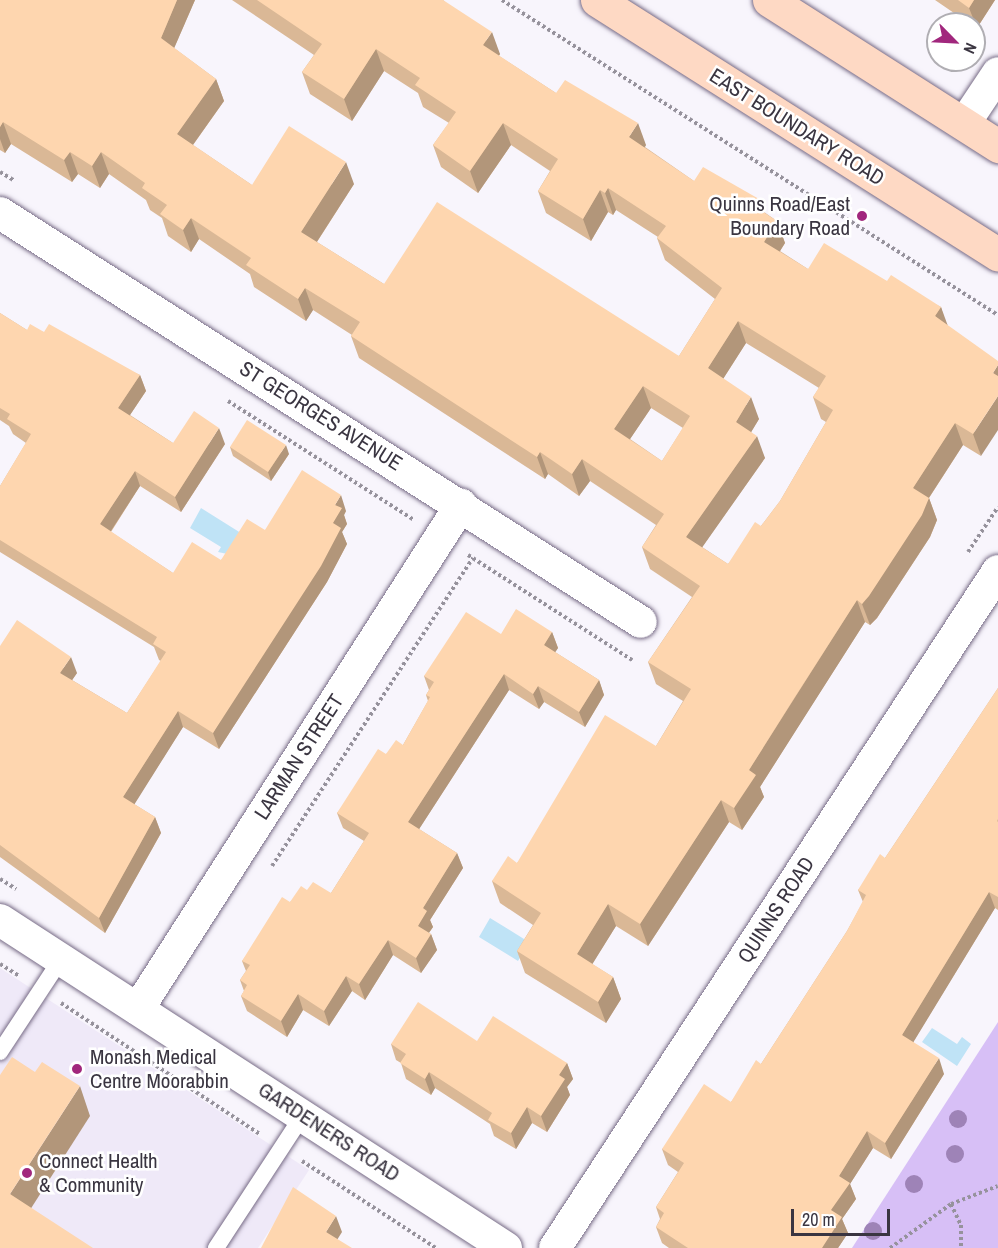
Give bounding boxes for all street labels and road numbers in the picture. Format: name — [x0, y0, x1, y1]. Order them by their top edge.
street label: EAST BOUNDARY ROAD — [705, 63, 889, 191]
street label: ST GEORGES AVENUE — [235, 355, 407, 477]
street label: LARMAN STREET — [249, 690, 349, 824]
street label: QUINNS ROAD — [732, 852, 820, 968]
street label: GARDENERS ROAD — [254, 1077, 404, 1187]

